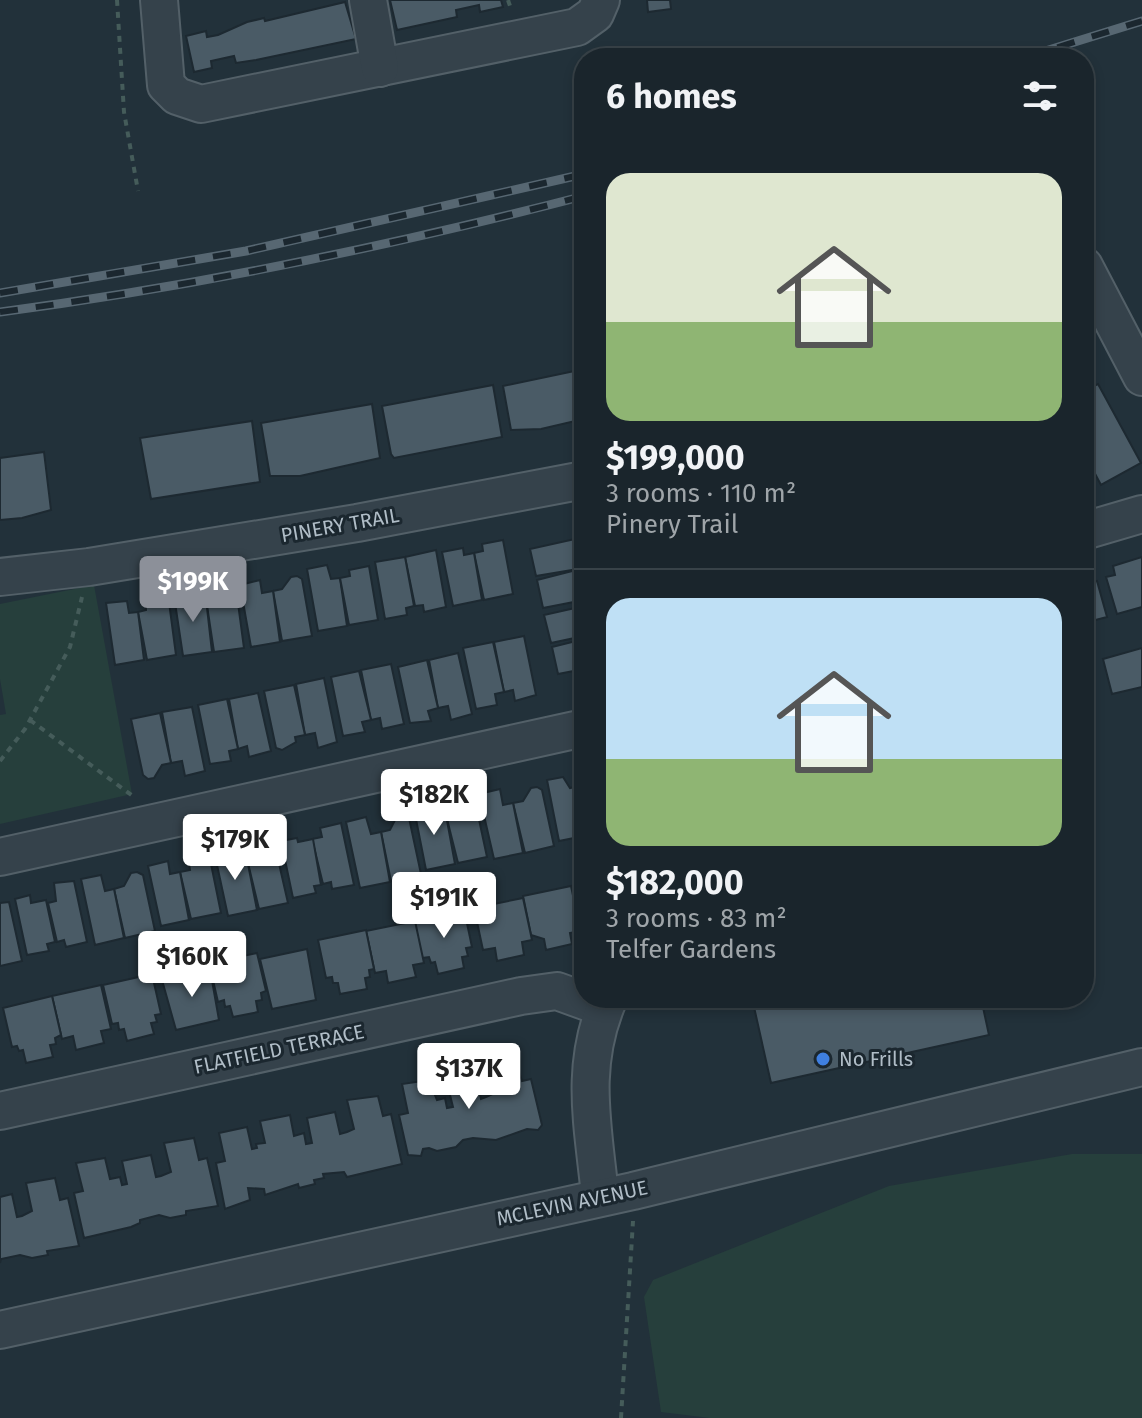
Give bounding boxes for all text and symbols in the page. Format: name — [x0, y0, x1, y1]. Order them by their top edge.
icon: filters — [1018, 74, 1062, 118]
text: 6 homes — [606, 76, 737, 117]
icon: home — [762, 225, 906, 369]
text: $199,000 — [606, 437, 745, 478]
text: 3 rooms · 110 m² — [606, 478, 796, 509]
street label: PINERY TRAIL — [279, 503, 401, 547]
text: Pinery Trail — [606, 509, 738, 540]
pin: $199K — [137, 556, 249, 624]
text: $199K — [158, 566, 228, 597]
icon: home — [762, 650, 906, 794]
pin: $182K — [378, 769, 490, 837]
text: $182K — [399, 779, 469, 810]
pin: $179K — [179, 814, 291, 882]
text: $179K — [201, 824, 269, 855]
text: $182,000 — [606, 862, 744, 903]
pin: $191K — [388, 872, 500, 940]
text: $191K — [410, 882, 478, 913]
text: 3 rooms · 83 m² — [606, 903, 787, 934]
pin: $160K — [136, 931, 248, 999]
text: Telfer Gardens — [606, 934, 776, 965]
text: $160K — [156, 941, 228, 972]
street label: FLATFIELD TERRACE — [192, 1019, 366, 1079]
pin: $137K — [413, 1043, 525, 1111]
place label: No Frills — [839, 1047, 913, 1071]
marker: No Frills — [814, 1050, 832, 1068]
text: $137K — [435, 1053, 503, 1084]
street label: MCLEVIN AVENUE — [494, 1175, 650, 1231]

